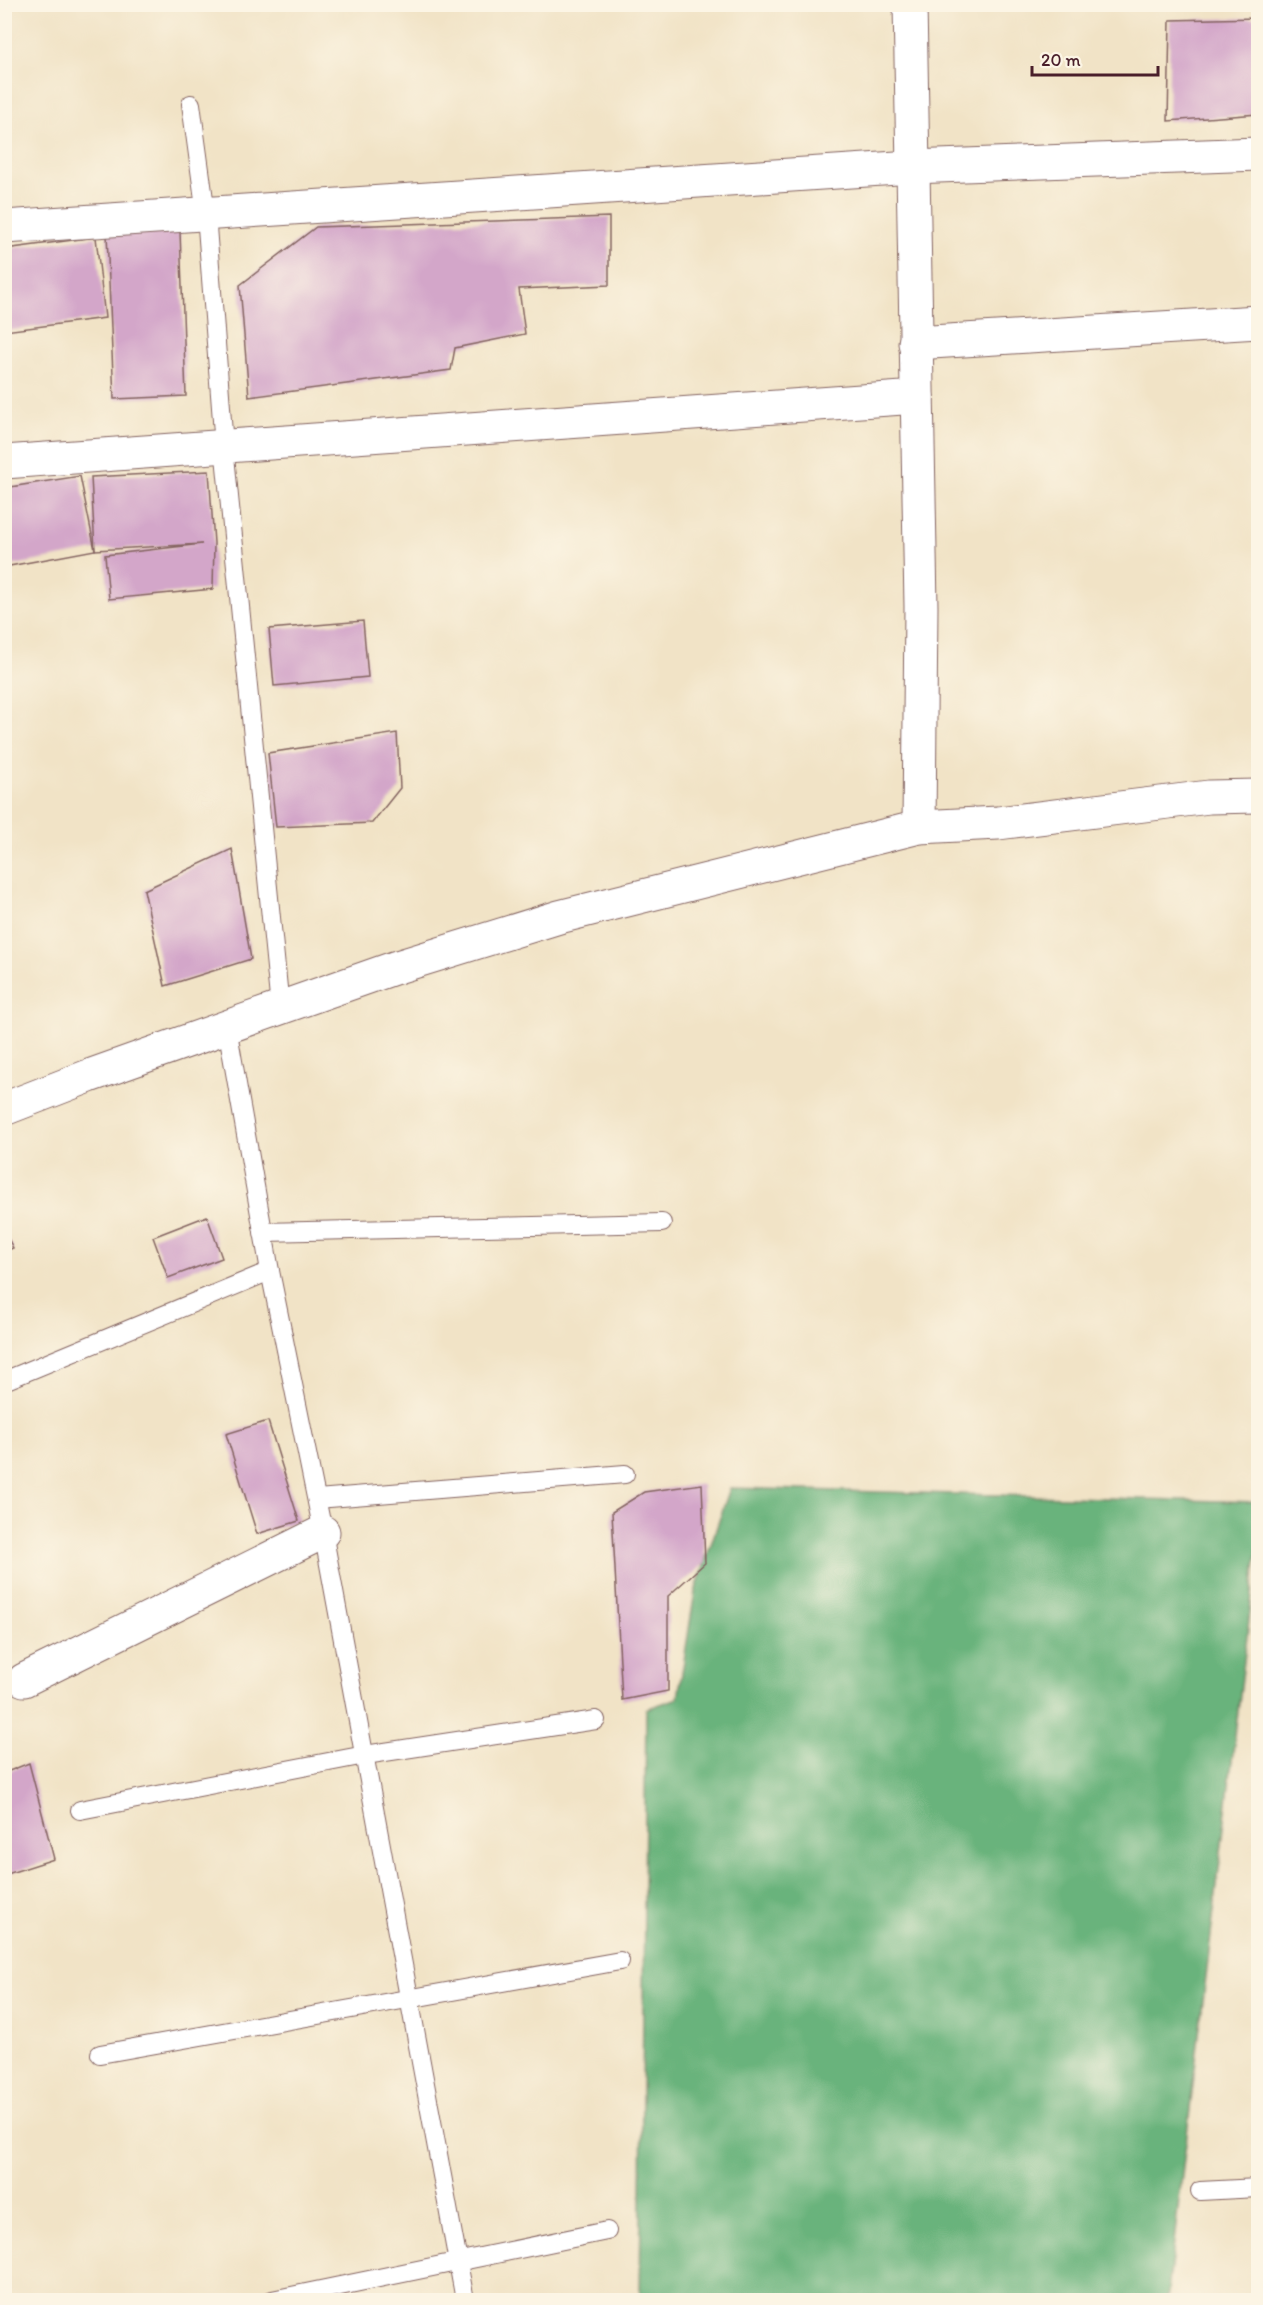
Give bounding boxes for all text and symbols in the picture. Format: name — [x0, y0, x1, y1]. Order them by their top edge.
scale bar — [1032, 39, 1158, 77]
text: 20 m — [1041, 49, 1081, 71]

